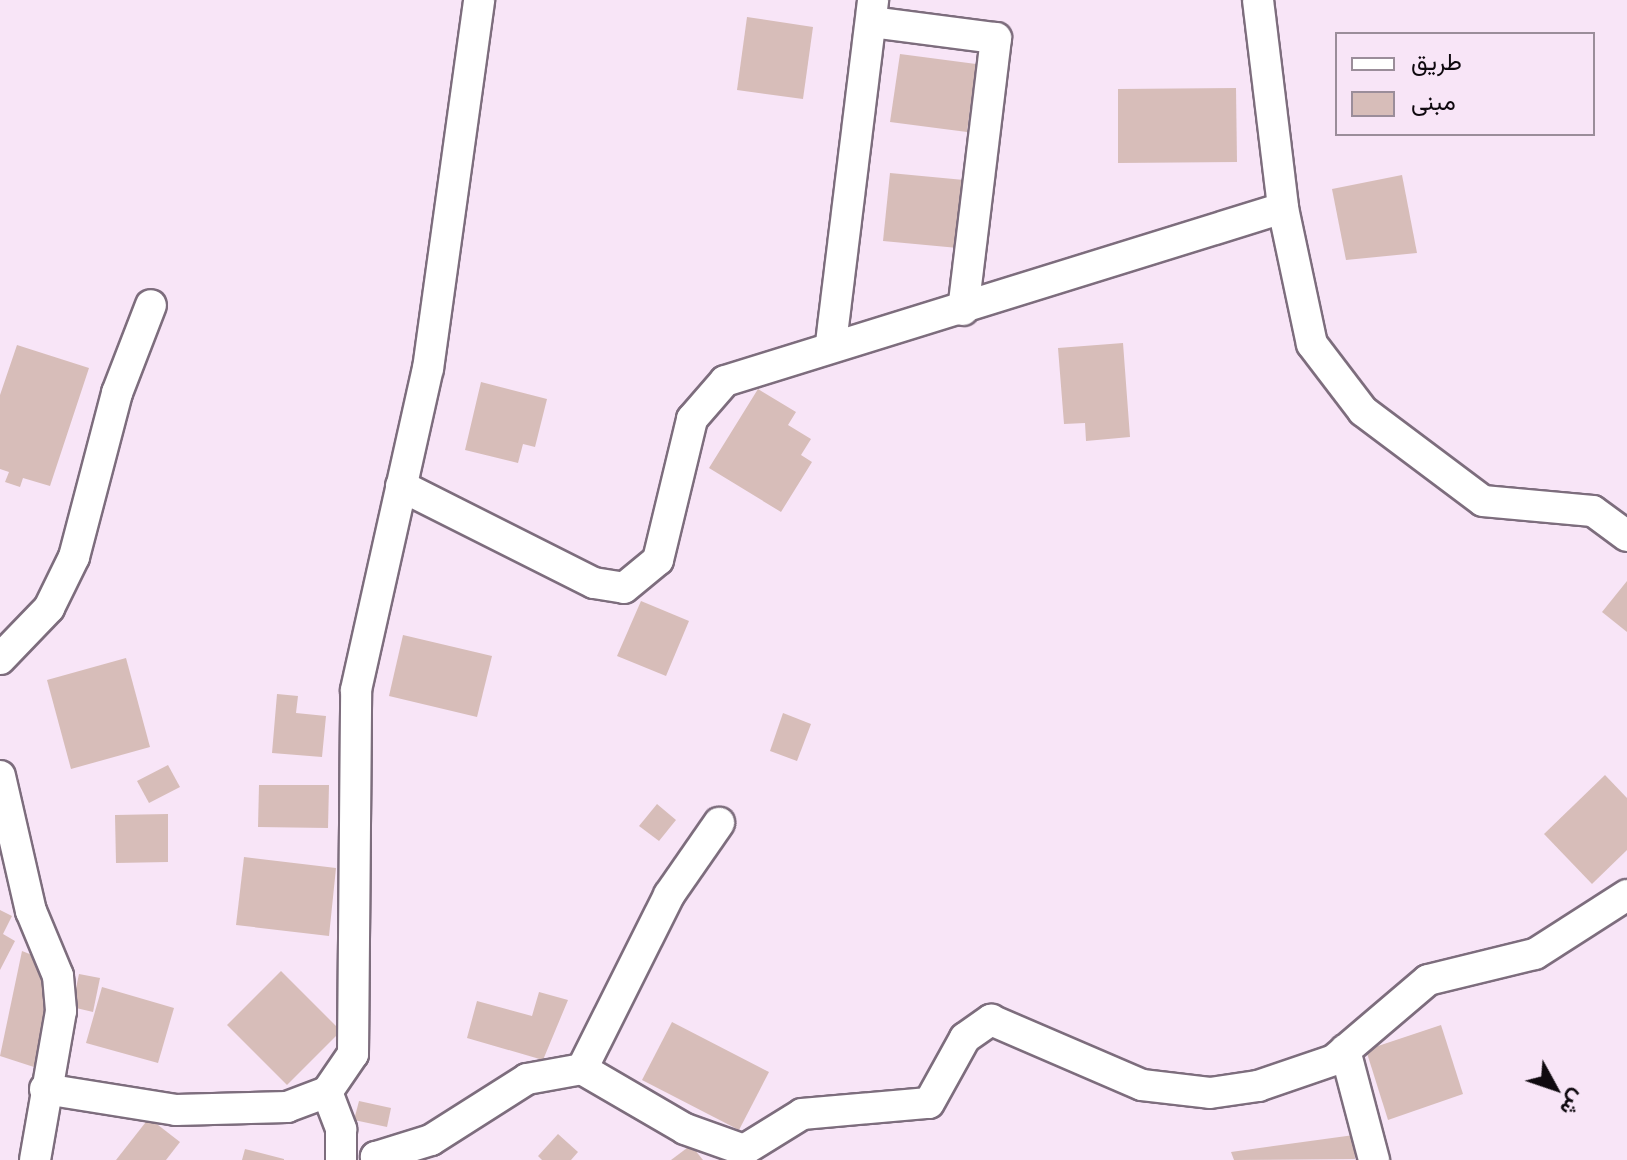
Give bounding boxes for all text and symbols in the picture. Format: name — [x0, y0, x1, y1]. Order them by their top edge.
legend — [1335, 32, 1595, 136]
text: طريق — [1411, 47, 1462, 76]
text: مبنى — [1411, 87, 1456, 116]
north arrow — [1515, 1048, 1595, 1128]
text: ش — [1555, 1085, 1592, 1122]

